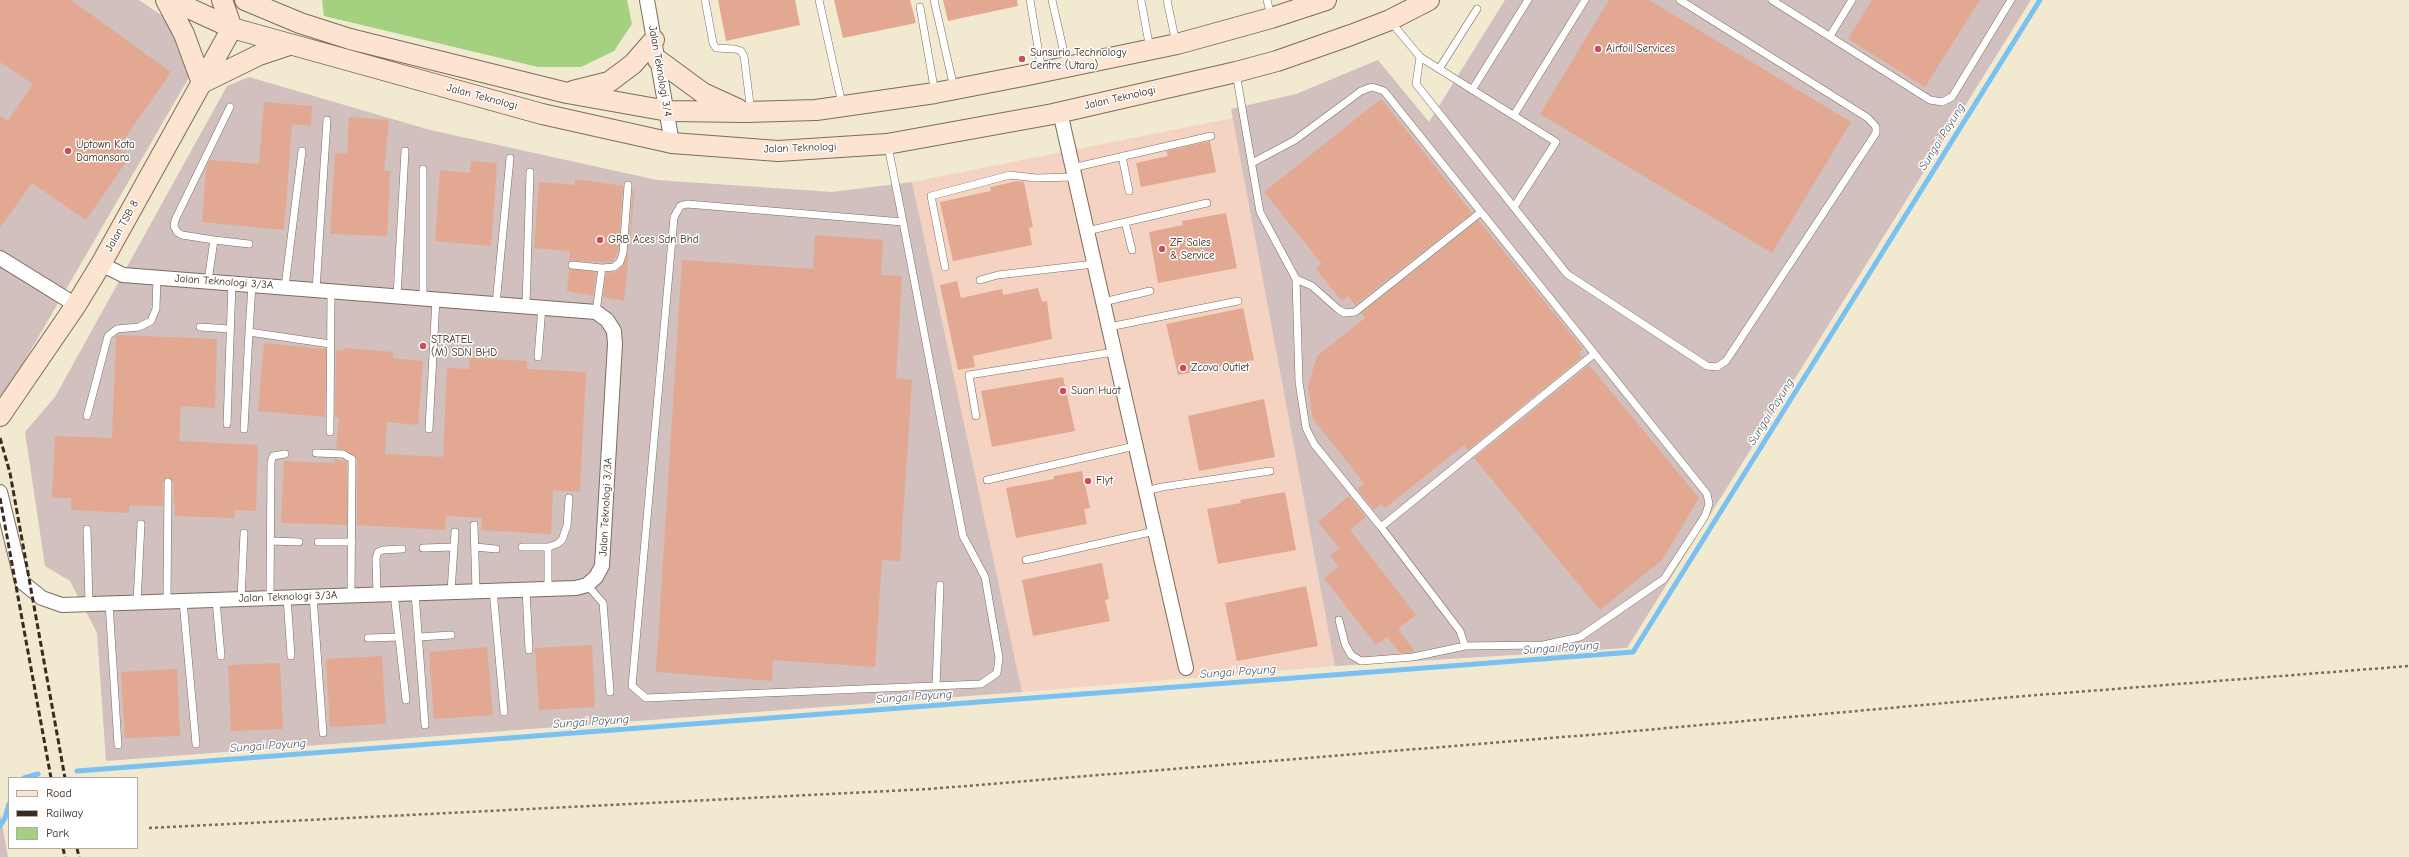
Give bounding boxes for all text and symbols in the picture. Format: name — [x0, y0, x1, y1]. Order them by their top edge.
street label: Jalan Teknologi 3/4 — [646, 25, 674, 117]
place label: Airfoil Services — [1606, 42, 1675, 56]
marker: Airfoil Services — [1593, 44, 1603, 54]
place label: Sunsuria Technology Centre (Utara) — [1030, 46, 1127, 72]
marker: Sunsuria Technology Centre (Utara) — [1017, 54, 1027, 64]
street label: Jalan Teknologi — [445, 81, 519, 113]
street label: Jalan Teknologi — [1083, 83, 1157, 113]
water label: Sungai Payung — [1916, 101, 1968, 173]
place label: Uptown Kota Damansara — [76, 138, 135, 164]
street label: Jalan Teknologi — [763, 140, 837, 156]
marker: Uptown Kota Damansara — [63, 146, 73, 156]
street label: Jalan TSB 8 — [103, 198, 141, 254]
place label: GRB Aces Sdn Bhd — [608, 233, 699, 247]
marker: GRB Aces Sdn Bhd — [595, 235, 605, 245]
place label: ZF Sales & Service — [1170, 236, 1215, 262]
marker: ZF Sales & Service — [1157, 244, 1167, 254]
street label: Jalan Teknologi 3/3A — [174, 272, 274, 292]
place label: STRATEL (M) SDN BHD — [431, 333, 497, 359]
marker: STRATEL (M) SDN BHD — [418, 341, 428, 351]
place label: Zcova Outlet — [1191, 361, 1249, 375]
marker: Zcova Outlet — [1178, 363, 1188, 373]
water label: Sungai Payung — [1745, 376, 1797, 448]
place label: Suan Huat — [1071, 384, 1121, 398]
marker: Suan Huat — [1058, 386, 1068, 396]
street label: Jalan Teknologi 3/3A — [597, 457, 615, 557]
place label: Flyt — [1096, 474, 1113, 488]
marker: Flyt — [1083, 476, 1093, 486]
street label: Jalan Teknologi 3/3A — [238, 589, 338, 605]
water label: Sungai Payung — [1523, 638, 1599, 658]
water label: Sungai Payung — [1200, 662, 1276, 682]
water label: Sungai Payung — [876, 687, 952, 707]
water label: Sungai Payung — [553, 712, 629, 732]
water label: Sungai Payung — [230, 736, 306, 756]
legend — [8, 777, 138, 849]
text: Road — [46, 786, 72, 800]
text: Railway — [46, 806, 83, 820]
text: Park — [46, 826, 69, 840]

